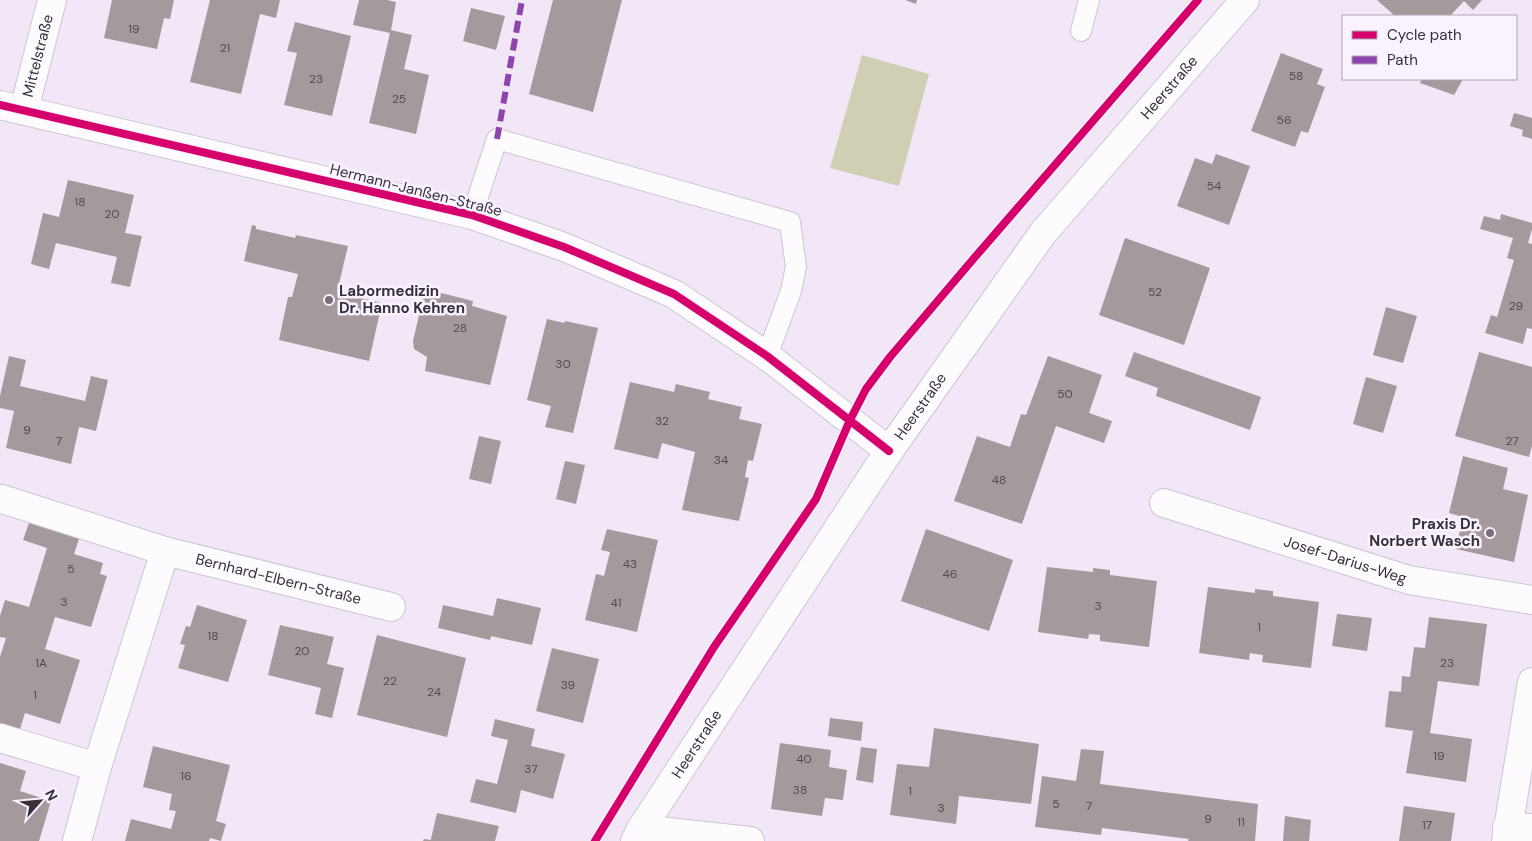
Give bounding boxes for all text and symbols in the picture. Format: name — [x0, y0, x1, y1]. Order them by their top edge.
street label: Mittelstraße — [18, 12, 58, 99]
legend — [1342, 15, 1517, 80]
house number: 19 — [128, 21, 140, 37]
text: Cycle path — [1387, 25, 1462, 45]
house number: 21 — [220, 40, 230, 56]
text: Path — [1387, 50, 1418, 70]
street label: Heerstraße — [1136, 51, 1202, 123]
house number: 58 — [1289, 68, 1303, 84]
house number: 23 — [309, 71, 323, 87]
house number: 25 — [392, 91, 406, 107]
house number: 56 — [1277, 112, 1291, 128]
street label: Hermann-Janßen-Straße — [328, 159, 504, 221]
house number: 54 — [1207, 178, 1221, 194]
house number: 18 — [74, 194, 86, 210]
house number: 20 — [104, 206, 120, 222]
place label: Labormedizin Dr. Hanno Kehren — [339, 281, 465, 318]
house number: 52 — [1148, 284, 1162, 300]
marker: Labormedizin Dr. Hanno Kehren — [323, 294, 335, 306]
house number: 29 — [1509, 298, 1523, 314]
house number: 28 — [453, 320, 467, 336]
house number: 30 — [555, 356, 571, 372]
street label: Heerstraße — [890, 369, 951, 444]
house number: 50 — [1057, 386, 1073, 402]
house number: 32 — [655, 413, 669, 429]
house number: 9 — [23, 422, 31, 438]
house number: 7 — [56, 433, 62, 449]
house number: 27 — [1505, 433, 1519, 449]
house number: 34 — [714, 452, 728, 468]
house number: 48 — [992, 472, 1006, 488]
place label: Praxis Dr. Norbert Wasch — [1369, 514, 1480, 551]
marker: Praxis Dr. Norbert Wasch — [1484, 527, 1496, 539]
street label: Josef-Darius-Weg — [1281, 531, 1409, 589]
street label: Bernhard-Elbern-Straße — [194, 549, 363, 609]
house number: 43 — [623, 556, 637, 572]
house number: 5 — [67, 561, 75, 577]
house number: 46 — [943, 566, 957, 582]
house number: 3 — [60, 594, 68, 610]
house number: 41 — [610, 595, 622, 611]
house number: 3 — [1094, 598, 1102, 614]
house number: 1 — [1257, 619, 1261, 635]
house number: 18 — [207, 628, 219, 644]
house number: 20 — [294, 643, 310, 659]
house number: 1A — [35, 655, 47, 671]
house number: 23 — [1440, 655, 1454, 671]
house number: 22 — [383, 673, 397, 689]
house number: 39 — [561, 677, 575, 693]
house number: 24 — [427, 684, 441, 700]
house number: 1 — [33, 687, 37, 703]
street label: Heerstraße — [667, 706, 726, 782]
house number: 19 — [1433, 748, 1445, 764]
house number: 40 — [796, 751, 812, 767]
house number: 37 — [524, 761, 538, 777]
house number: 16 — [180, 768, 192, 784]
north arrow — [15, 776, 65, 826]
house number: 38 — [793, 782, 807, 798]
house number: 1 — [908, 783, 912, 799]
text: N — [41, 786, 62, 804]
house number: 5 — [1052, 796, 1060, 812]
house number: 7 — [1086, 798, 1092, 814]
house number: 3 — [937, 800, 945, 816]
house number: 9 — [1204, 811, 1212, 827]
house number: 11 — [1237, 814, 1245, 830]
house number: 17 — [1422, 817, 1432, 833]

